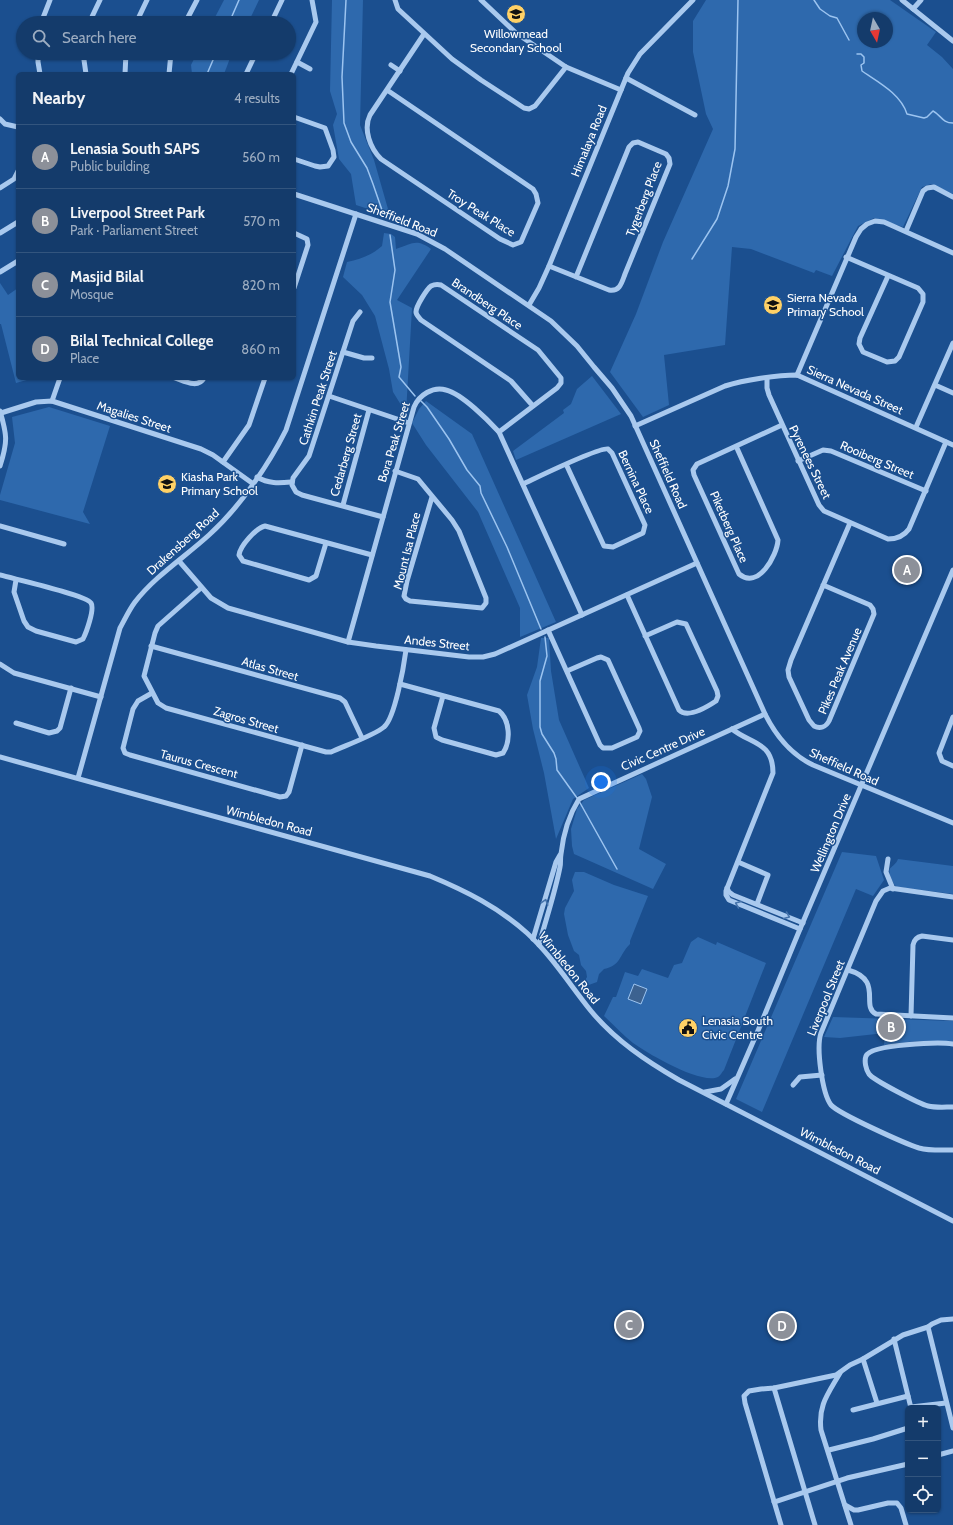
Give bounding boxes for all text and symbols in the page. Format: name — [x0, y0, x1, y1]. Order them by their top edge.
school or university icon: Willowmead Secondary School — [505, 3, 527, 25]
north arrow — [857, 12, 893, 48]
search box — [16, 16, 296, 60]
place label: Willowmead Secondary School — [470, 26, 562, 55]
icon: search — [30, 27, 52, 49]
text: Search here — [62, 29, 137, 47]
text: Nearby — [32, 88, 85, 108]
text: 4 results — [234, 90, 280, 106]
street label: Himalaya Road — [567, 103, 610, 179]
text: Lenasia South SAPS — [70, 140, 200, 158]
text: A — [41, 149, 49, 165]
text: 560 m — [242, 149, 280, 165]
text: Public building — [70, 158, 150, 174]
street label: Tygerberg Place — [622, 159, 665, 239]
street label: Troy Peak Place — [444, 186, 518, 240]
street label: Sheffield Road — [365, 199, 440, 240]
text: Liverpool Street Park — [70, 204, 205, 222]
text: B — [41, 213, 49, 229]
text: 570 m — [243, 213, 280, 229]
text: Park · Parliament Street — [70, 222, 198, 238]
text: Masjid Bilal — [70, 268, 144, 286]
street label: Brandberg Place — [449, 274, 525, 333]
text: C — [41, 277, 49, 293]
text: 820 m — [242, 277, 280, 293]
text: Mosque — [70, 286, 114, 302]
place label: Sierra Nevada Primary School — [787, 290, 864, 319]
school or university icon: Sierra Nevada Primary School — [762, 294, 784, 316]
text: Bilal Technical College — [70, 332, 213, 350]
text: D — [40, 341, 50, 357]
text: 860 m — [241, 341, 280, 357]
street label: Cathkin Peak Street — [295, 349, 340, 447]
text: Place — [70, 350, 99, 366]
street label: Sierra Nevada Street — [805, 362, 906, 417]
street label: Magalies Street — [95, 397, 173, 436]
street label: Bora Peak Street — [374, 400, 413, 484]
street label: Cedarberg Street — [327, 412, 365, 498]
street label: Pyrenees Street — [786, 422, 835, 501]
street label: Sheffield Road — [646, 437, 690, 511]
street label: Rooiberg Street — [838, 437, 916, 482]
street label: Bernina Place — [615, 448, 658, 516]
place label: Kiasha Park Primary School — [181, 469, 258, 498]
school or university icon: Kiasha Park Primary School — [156, 473, 178, 495]
street label: Piketberg Place — [707, 489, 752, 565]
street label: Drakensberg Road — [143, 505, 222, 578]
street label: Mount Isa Place — [390, 511, 423, 591]
pin: A — [894, 555, 920, 585]
street label: Pikes Peak Avenue — [814, 625, 865, 717]
street label: Andes Street — [404, 632, 470, 653]
street label: Atlas Street — [240, 653, 300, 684]
street label: Zagros Street — [212, 703, 280, 736]
street label: Civic Centre Drive — [618, 723, 707, 774]
street label: Sheffield Road — [807, 745, 881, 789]
street label: Taurus Crescent — [159, 746, 240, 781]
your location — [591, 772, 611, 792]
street label: Wellington Drive — [807, 791, 854, 875]
street label: Wimbledon Road — [224, 802, 314, 839]
one-way arrow — [540, 898, 548, 905]
one-way arrow — [734, 901, 742, 909]
one-way arrow — [783, 912, 790, 920]
street label: Wimbledon Road — [536, 929, 603, 1007]
street label: Liverpool Street — [803, 958, 848, 1038]
pin: B — [878, 1012, 904, 1042]
place label: Lenasia South Civic Centre — [702, 1013, 773, 1042]
public building icon: Lenasia South Civic Centre — [677, 1017, 699, 1039]
street label: Wimbledon Road — [797, 1124, 883, 1177]
pin: C — [616, 1310, 642, 1340]
pin: D — [769, 1311, 795, 1341]
map controls — [905, 1405, 941, 1513]
button: + — [905, 1405, 941, 1441]
button: − — [905, 1441, 941, 1477]
button: locate — [905, 1477, 941, 1513]

